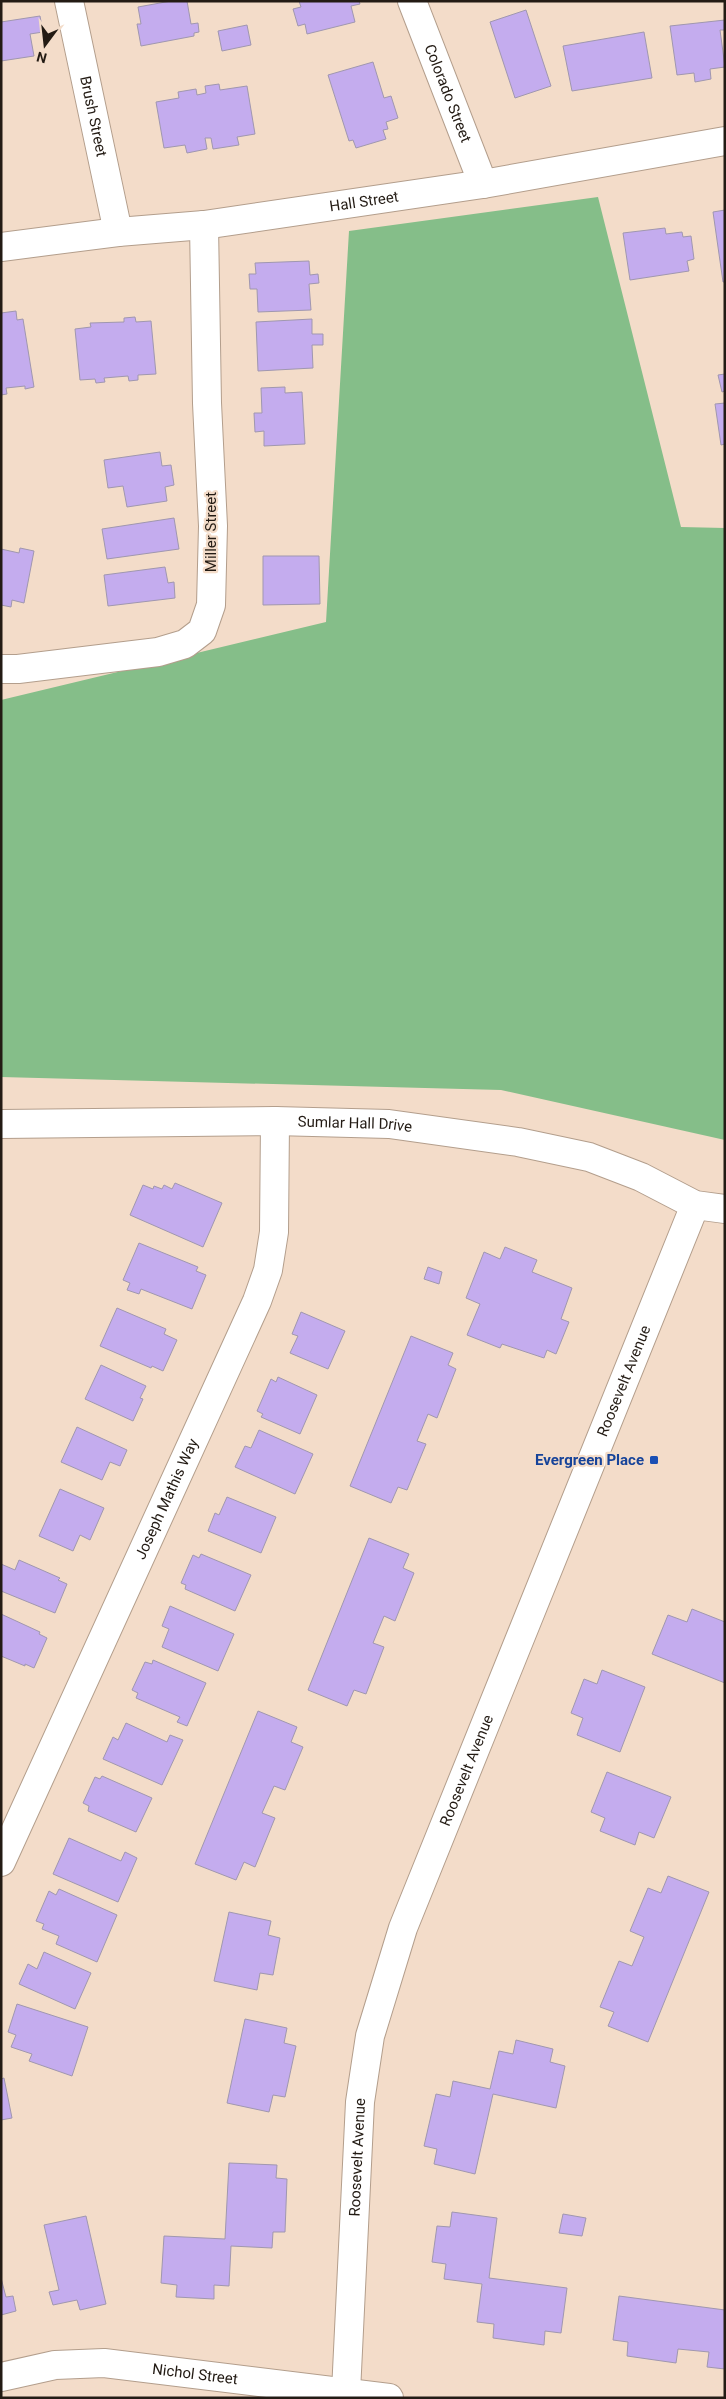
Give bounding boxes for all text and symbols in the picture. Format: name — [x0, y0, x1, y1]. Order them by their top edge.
north arrow — [20, 20, 70, 70]
street label: Colorado Street — [421, 42, 475, 145]
text: N — [35, 49, 48, 67]
street label: Brush Street — [76, 74, 111, 159]
street label: Hall Street — [328, 188, 400, 215]
street label: Miller Street — [202, 492, 220, 572]
street label: Sumlar Hall Drive — [297, 1113, 413, 1136]
street label: Roosevelt Avenue — [593, 1323, 654, 1439]
street label: Joseph Mathis Way — [131, 1436, 202, 1562]
place label: Evergreen Place — [535, 1451, 644, 1469]
marker: Evergreen Place — [648, 1454, 660, 1466]
street label: Roosevelt Avenue — [436, 1712, 497, 1829]
street label: Roosevelt Avenue — [345, 2098, 369, 2217]
street label: Nichol Street — [151, 2360, 239, 2388]

